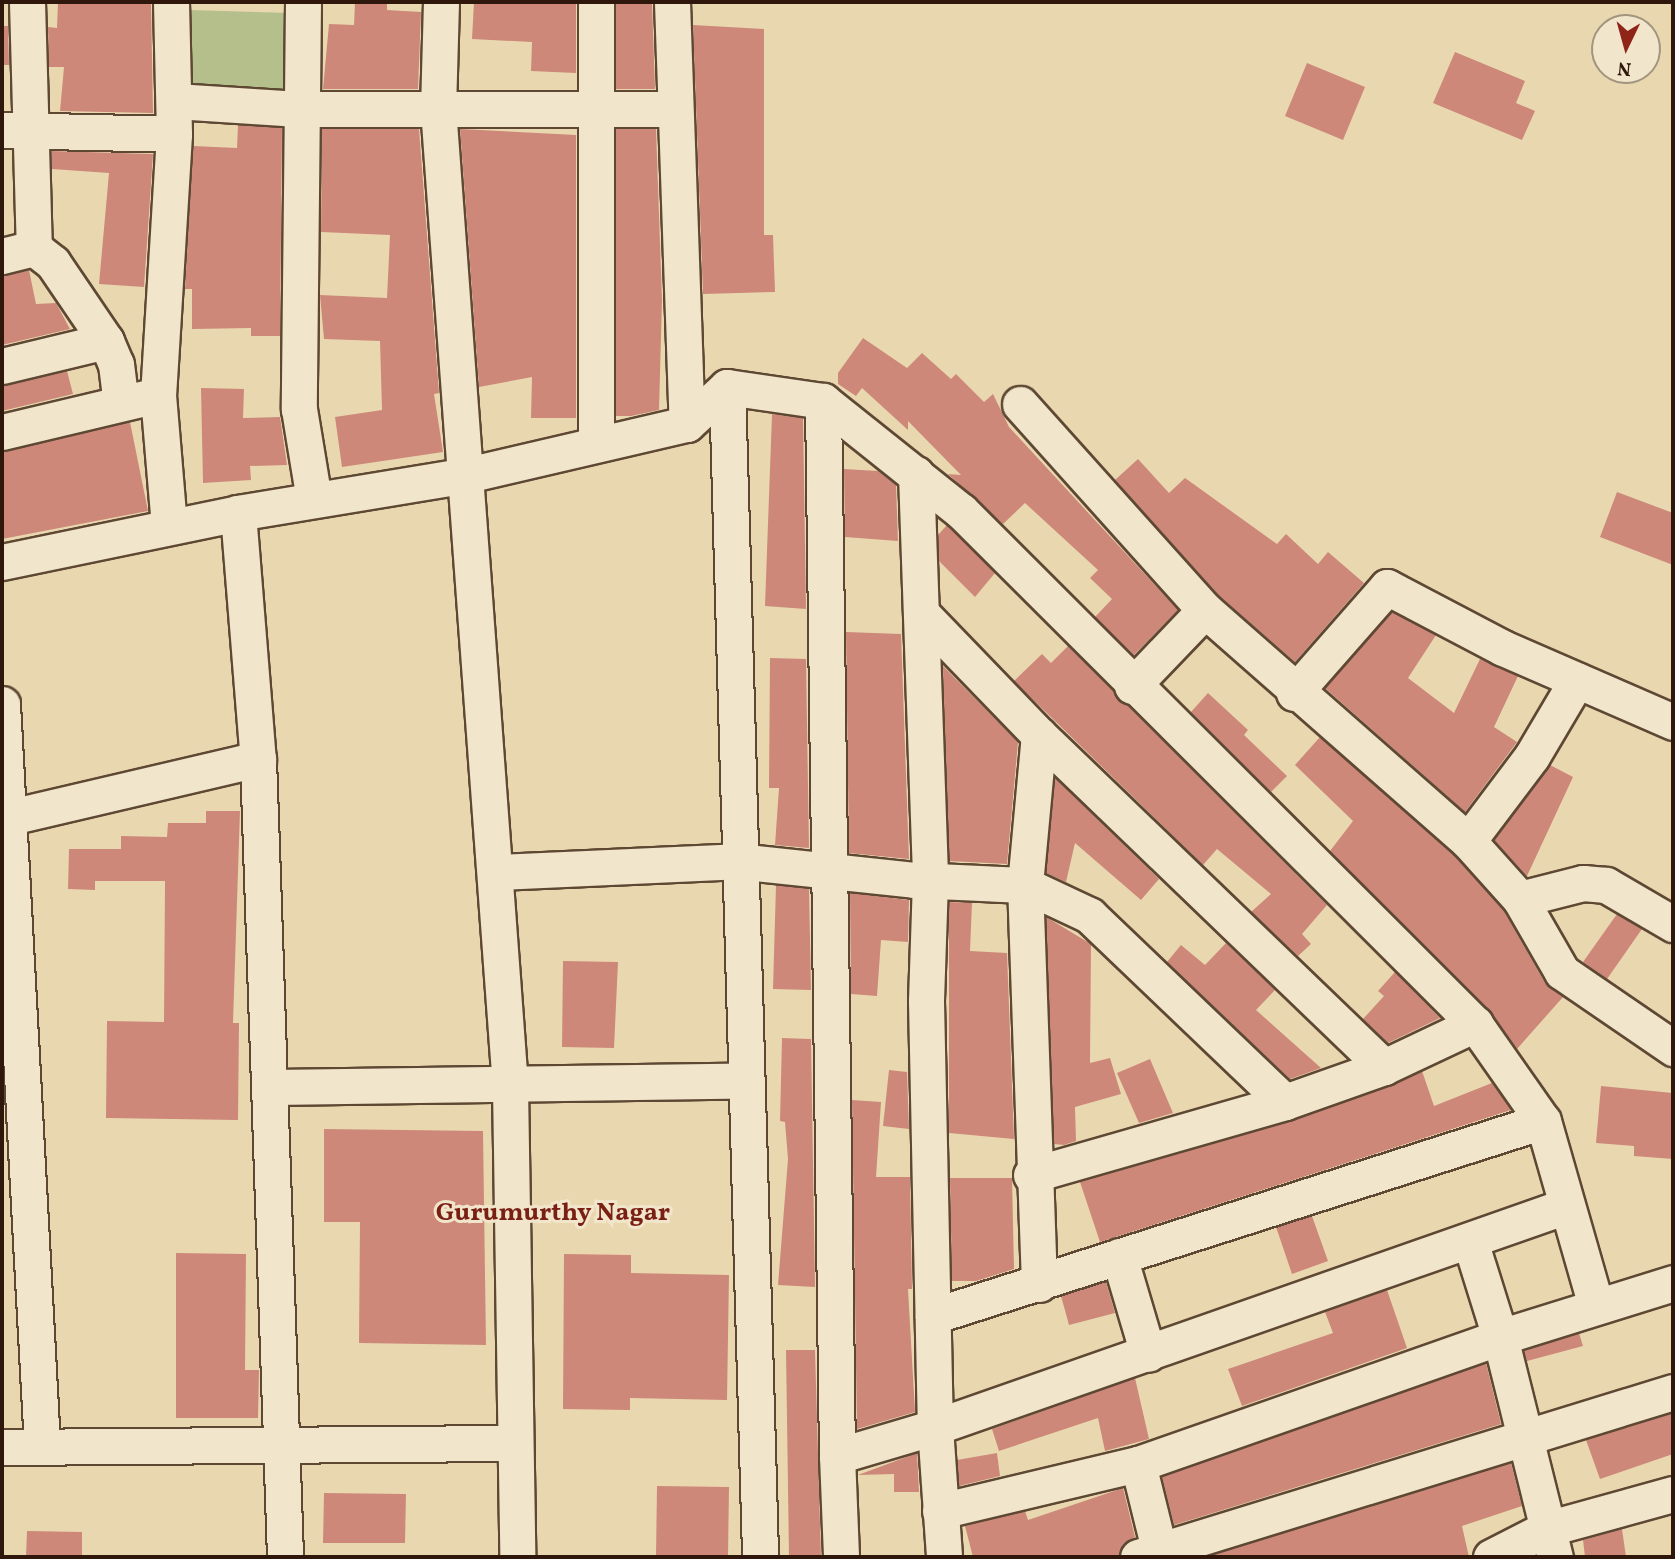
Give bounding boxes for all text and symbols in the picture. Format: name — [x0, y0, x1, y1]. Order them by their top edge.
north arrow — [1591, 14, 1661, 84]
text: N — [1616, 54, 1632, 81]
district label: Gurumurthy Nagar — [436, 1198, 670, 1230]

